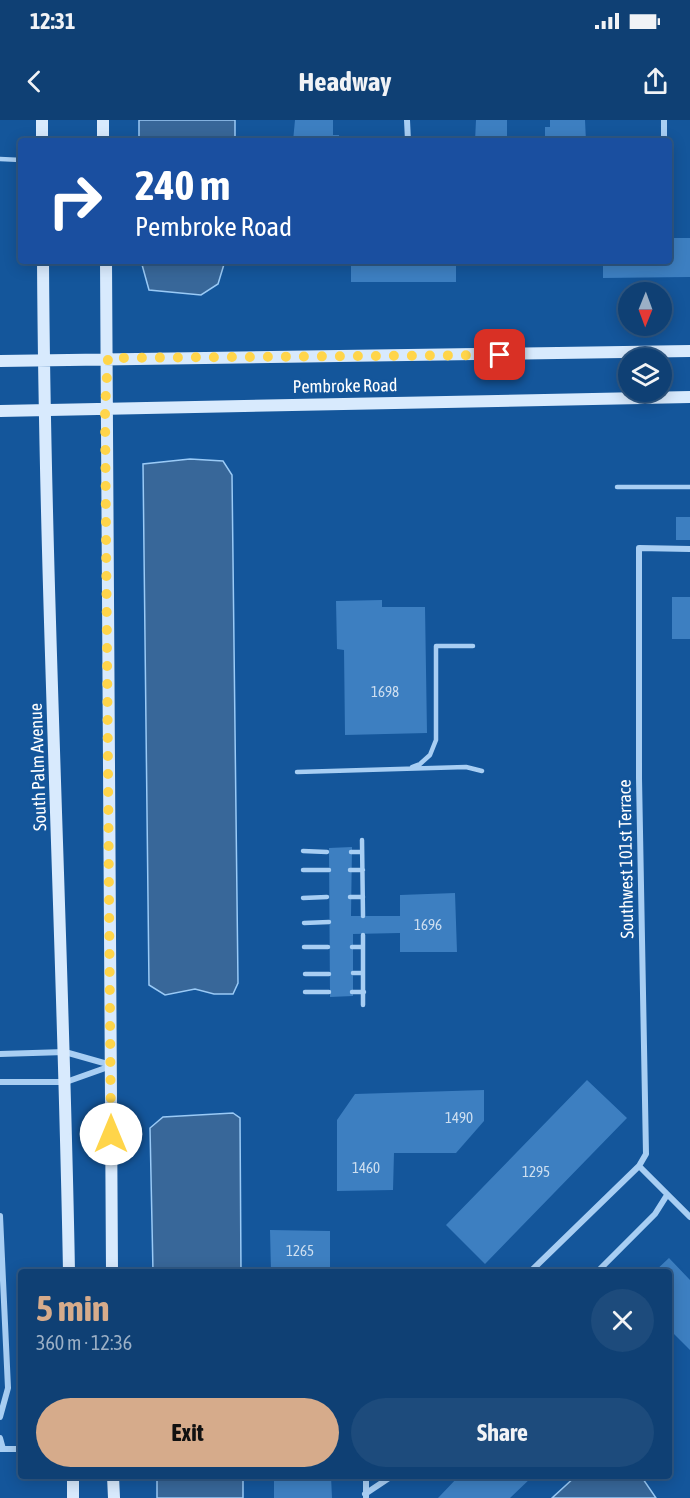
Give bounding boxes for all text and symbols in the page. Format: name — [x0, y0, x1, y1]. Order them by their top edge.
text: 12:31 — [30, 8, 75, 34]
icon: back — [18, 65, 51, 98]
icon: share — [639, 65, 672, 98]
text: Headway — [299, 66, 391, 97]
text: 240 m — [135, 161, 230, 209]
icon: right — [36, 162, 114, 240]
text: Pembroke Road — [135, 211, 292, 242]
north arrow — [618, 282, 672, 336]
map controls — [618, 282, 672, 402]
pin — [474, 329, 525, 380]
icon: arrive — [483, 338, 516, 371]
button: layers — [618, 348, 672, 402]
street label: Pembroke Road — [292, 374, 397, 397]
house number: 1698 — [371, 683, 399, 700]
street label: South Palm Avenue — [25, 703, 50, 831]
street label: Southwest 101st Terrace — [614, 779, 637, 939]
house number: 1696 — [414, 916, 442, 933]
position arrow — [79, 1102, 143, 1166]
house number: 1490 — [445, 1109, 473, 1126]
house number: 1460 — [352, 1159, 380, 1176]
house number: 1295 — [522, 1163, 550, 1180]
house number: 1265 — [286, 1242, 314, 1259]
text: 5 min — [36, 1287, 110, 1329]
button: close — [591, 1289, 654, 1352]
text: 360 m · 12:36 — [36, 1331, 132, 1354]
button: Exit — [36, 1398, 339, 1467]
button: Share — [351, 1398, 654, 1467]

